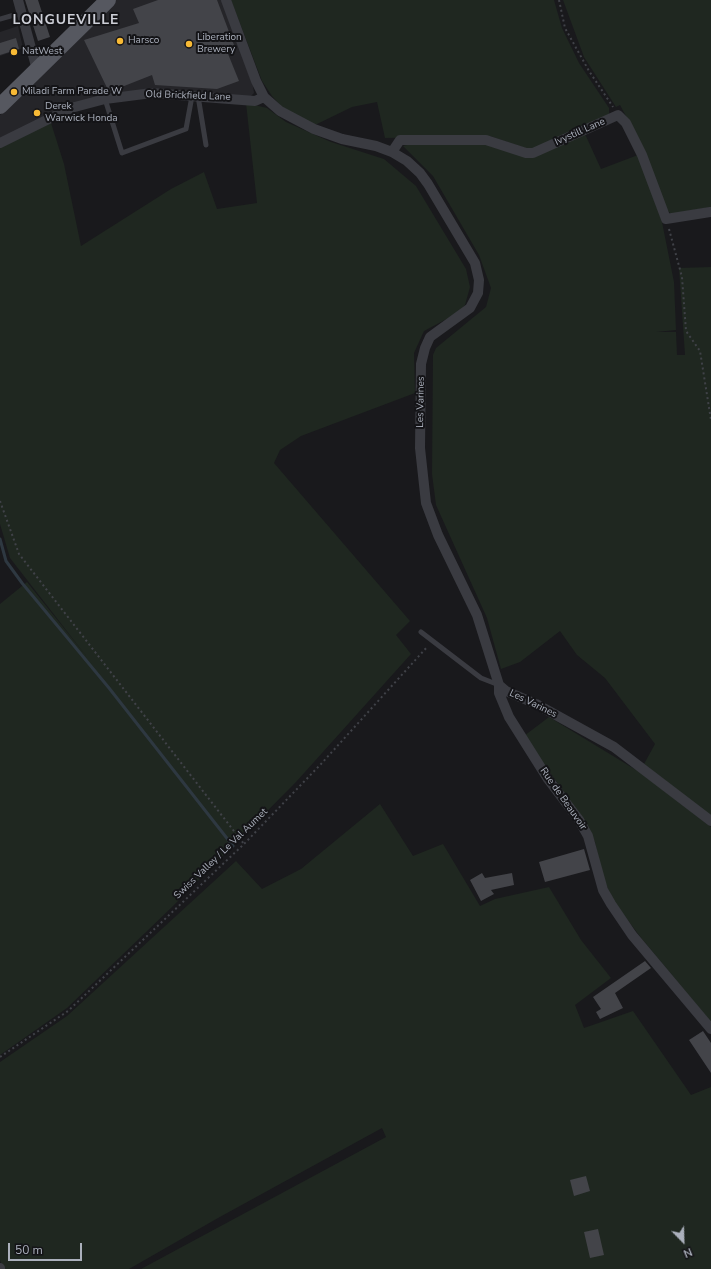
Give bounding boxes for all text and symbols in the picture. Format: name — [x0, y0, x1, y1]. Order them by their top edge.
district label: LONGUEVILLE — [13, 13, 119, 29]
place label: Liberation Brewery — [197, 32, 242, 56]
place label: Harsco — [128, 35, 159, 47]
marker: Harsco — [115, 36, 125, 46]
marker: Liberation Brewery — [184, 39, 194, 49]
place label: NatWest — [22, 46, 62, 58]
marker: NatWest — [9, 47, 19, 57]
place label: Miladi Farm Parade W — [22, 86, 122, 98]
marker: Miladi Farm Parade W — [9, 87, 19, 97]
street label: Old Brickfield Lane — [145, 89, 231, 103]
place label: Derek Warwick Honda — [45, 101, 118, 124]
marker: Derek Warwick Honda — [32, 108, 42, 118]
street label: Ivystill Lane — [553, 116, 607, 148]
street label: Les Varines — [415, 376, 427, 428]
street label: Les Varines — [507, 687, 559, 721]
street label: Rue de Beauvoir — [537, 765, 589, 833]
street label: Swiss Valley / Le Val Aumet — [172, 806, 270, 902]
north arrow — [663, 1221, 703, 1261]
scale bar — [10, 1235, 84, 1261]
text: 50 m — [15, 1242, 43, 1258]
text: N — [681, 1244, 695, 1261]

